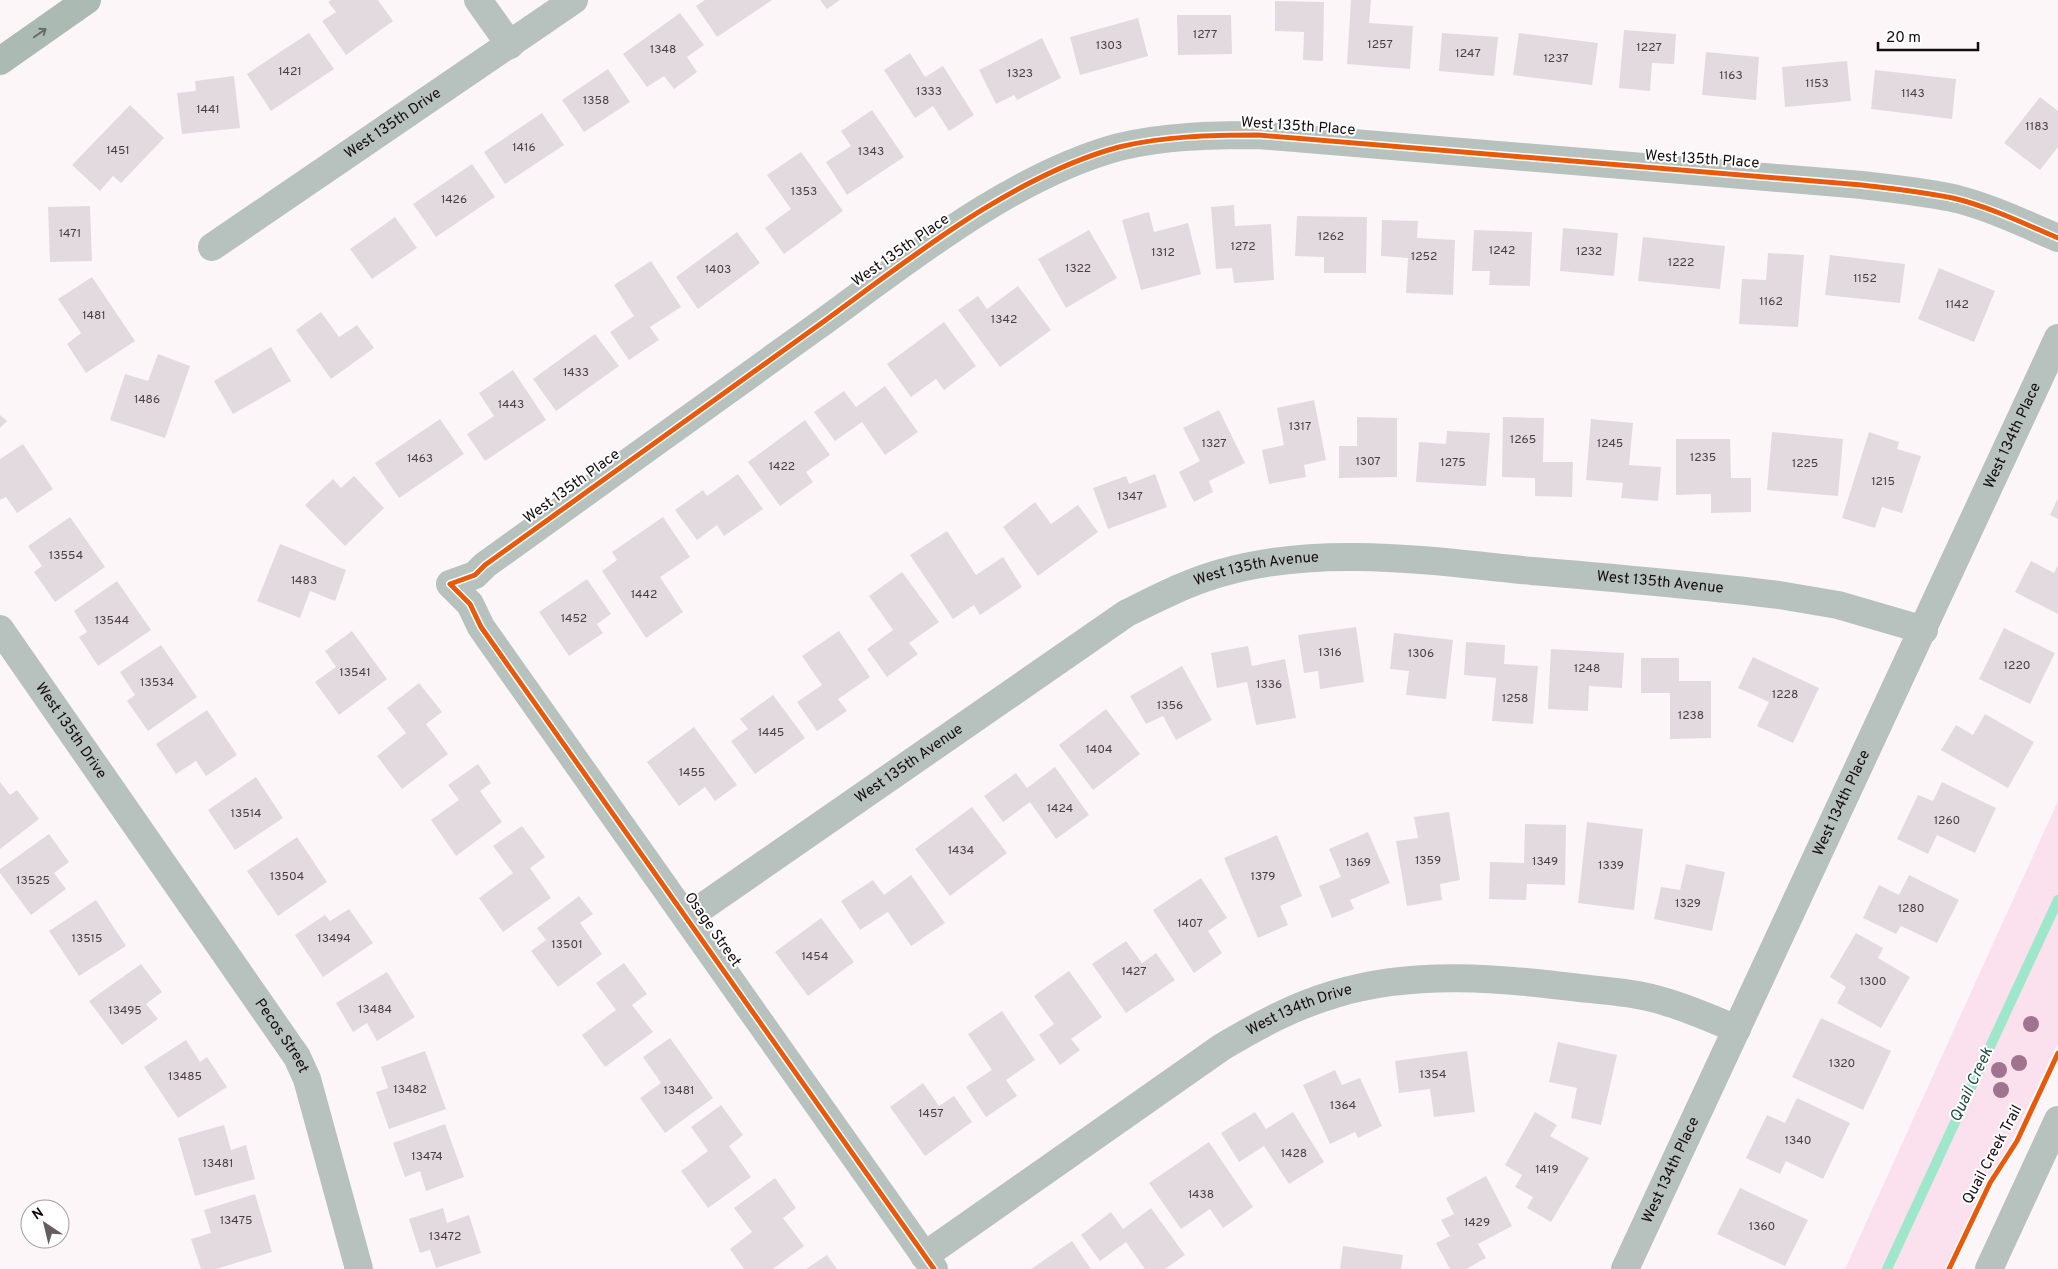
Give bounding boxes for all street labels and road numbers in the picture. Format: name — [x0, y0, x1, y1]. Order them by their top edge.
street label: West 135th Drive — [341, 84, 445, 163]
street label: West 135th Place — [1240, 114, 1356, 140]
street label: West 135th Place — [1644, 147, 1760, 173]
street label: West 135th Place — [849, 210, 953, 292]
street label: West 134th Place — [1980, 380, 2045, 492]
street label: West 135th Place — [520, 446, 624, 528]
street label: West 135th Avenue — [1191, 548, 1319, 591]
street label: West 135th Avenue — [1596, 567, 1724, 598]
street label: West 135th Drive — [31, 679, 111, 783]
street label: West 135th Avenue — [851, 720, 967, 808]
street label: West 134th Place — [1809, 747, 1875, 859]
street label: Osage Street — [679, 889, 745, 971]
street label: West 134th Drive — [1243, 980, 1354, 1041]
street label: Pecos Street — [250, 995, 313, 1076]
street label: Quail Creek Trail — [1959, 1102, 2027, 1208]
street label: West 134th Place — [1638, 1114, 1704, 1226]

